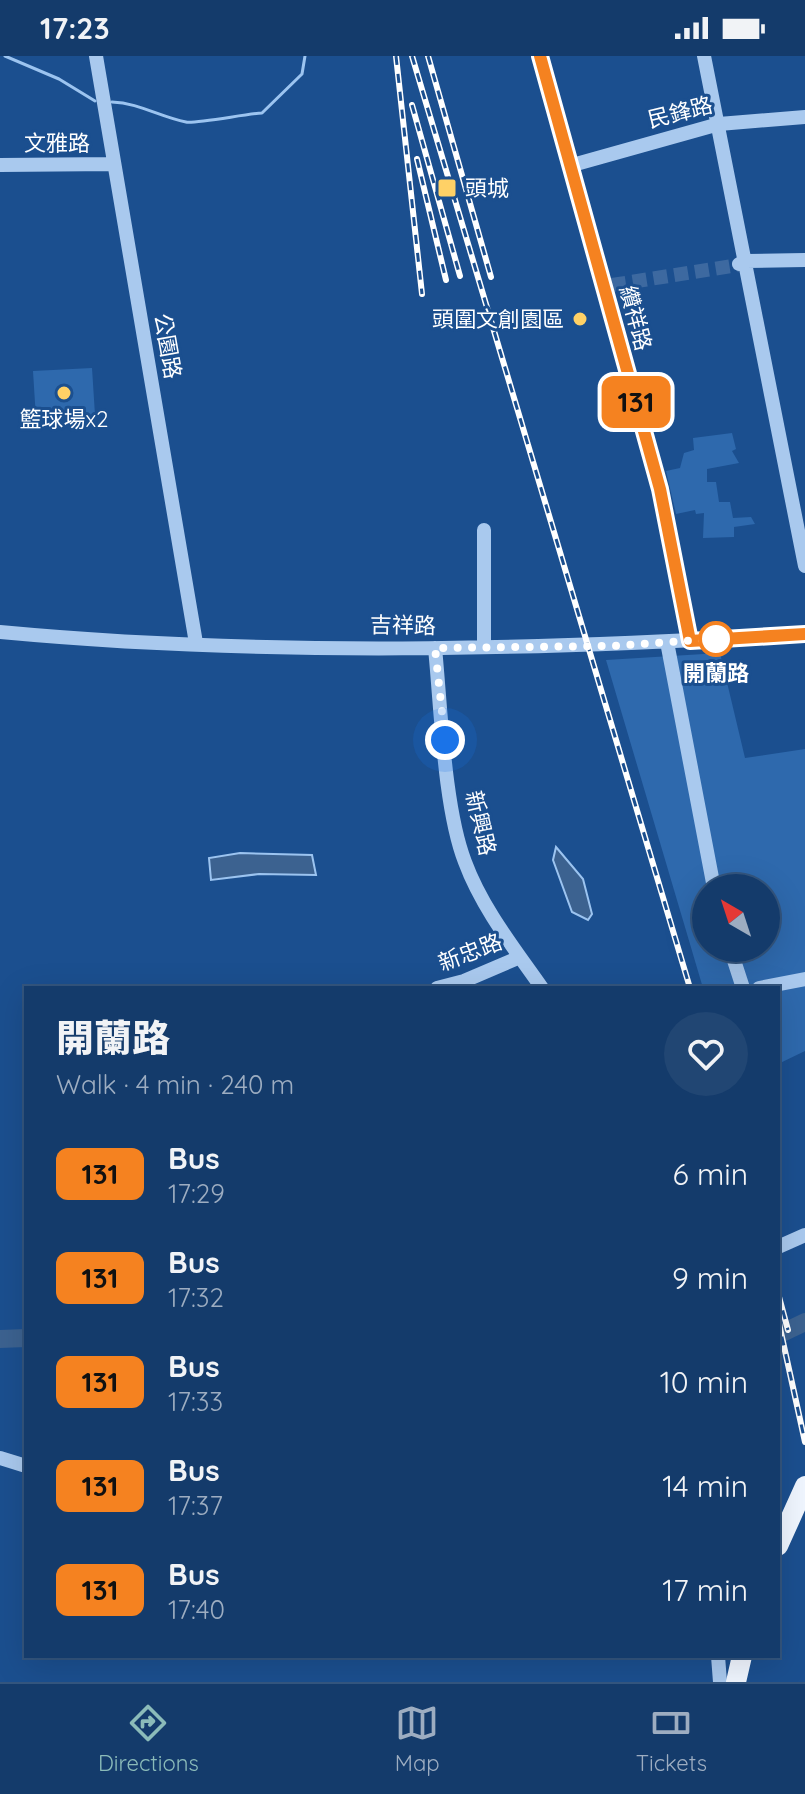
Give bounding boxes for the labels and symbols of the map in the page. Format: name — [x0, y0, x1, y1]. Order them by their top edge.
street label: 民鋒路 — [645, 90, 715, 134]
street label: 文雅路 — [24, 129, 90, 157]
place label: 頭城 — [465, 174, 509, 202]
marker: 頭城 — [436, 177, 458, 199]
street label: 纘祥路 — [614, 282, 658, 354]
place label: 頭圍文創園區 — [432, 305, 564, 333]
marker: 頭圍文創園區 — [571, 310, 589, 328]
street label: 公園路 — [148, 311, 188, 381]
line badge: 131 — [590, 376, 682, 428]
marker: 籃球場x2 — [55, 384, 73, 402]
place label: 籃球場x2 — [20, 405, 108, 433]
street label: 吉祥路 — [370, 610, 436, 640]
marker: 開蘭路 — [699, 622, 733, 656]
place label: 開蘭路 — [683, 659, 749, 687]
your location — [425, 720, 465, 760]
street label: 新興路 — [460, 788, 502, 858]
north arrow — [692, 874, 780, 962]
street label: 新忠路 — [434, 927, 506, 977]

